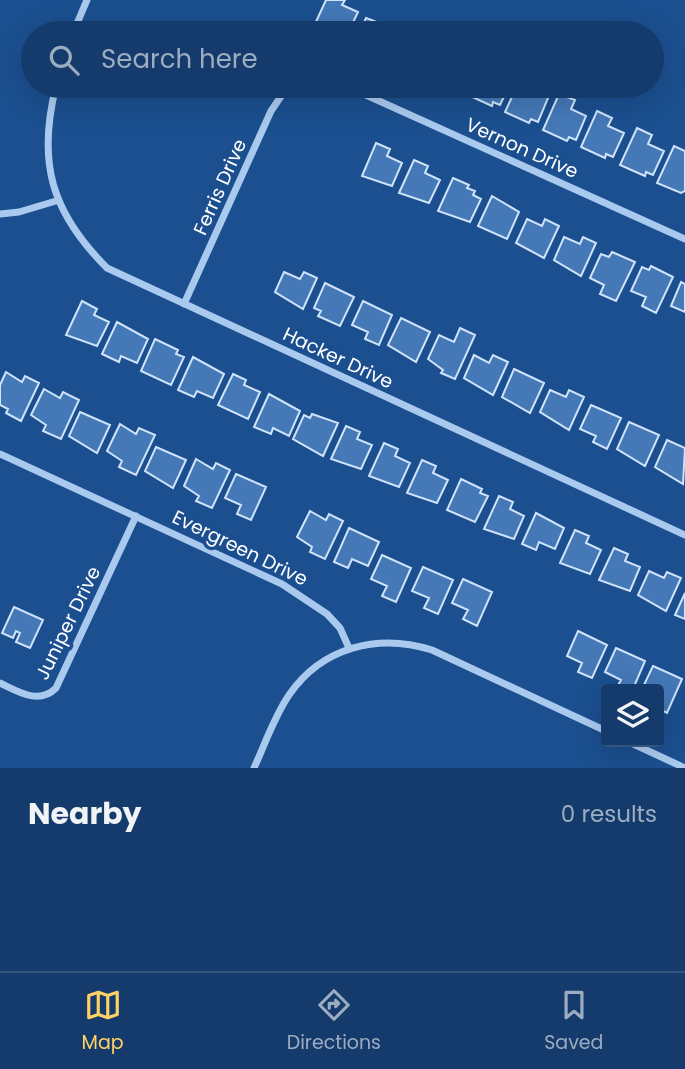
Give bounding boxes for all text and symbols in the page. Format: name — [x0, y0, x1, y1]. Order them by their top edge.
search box — [21, 21, 664, 98]
icon: search — [45, 41, 83, 79]
text: Search here — [101, 41, 258, 77]
street label: Vernon Drive — [461, 111, 583, 185]
street label: Ferris Drive — [187, 135, 253, 239]
street label: Hacker Drive — [278, 321, 398, 395]
street label: Evergreen Drive — [168, 504, 312, 592]
street label: Juniper Drive — [29, 562, 107, 684]
map controls — [601, 684, 664, 747]
button: layers — [601, 684, 664, 747]
text: Nearby — [28, 792, 142, 835]
text: 0 results — [561, 798, 657, 830]
tab: Map — [82, 986, 124, 1057]
tab: Directions — [287, 986, 381, 1057]
tab: Saved — [544, 986, 603, 1057]

